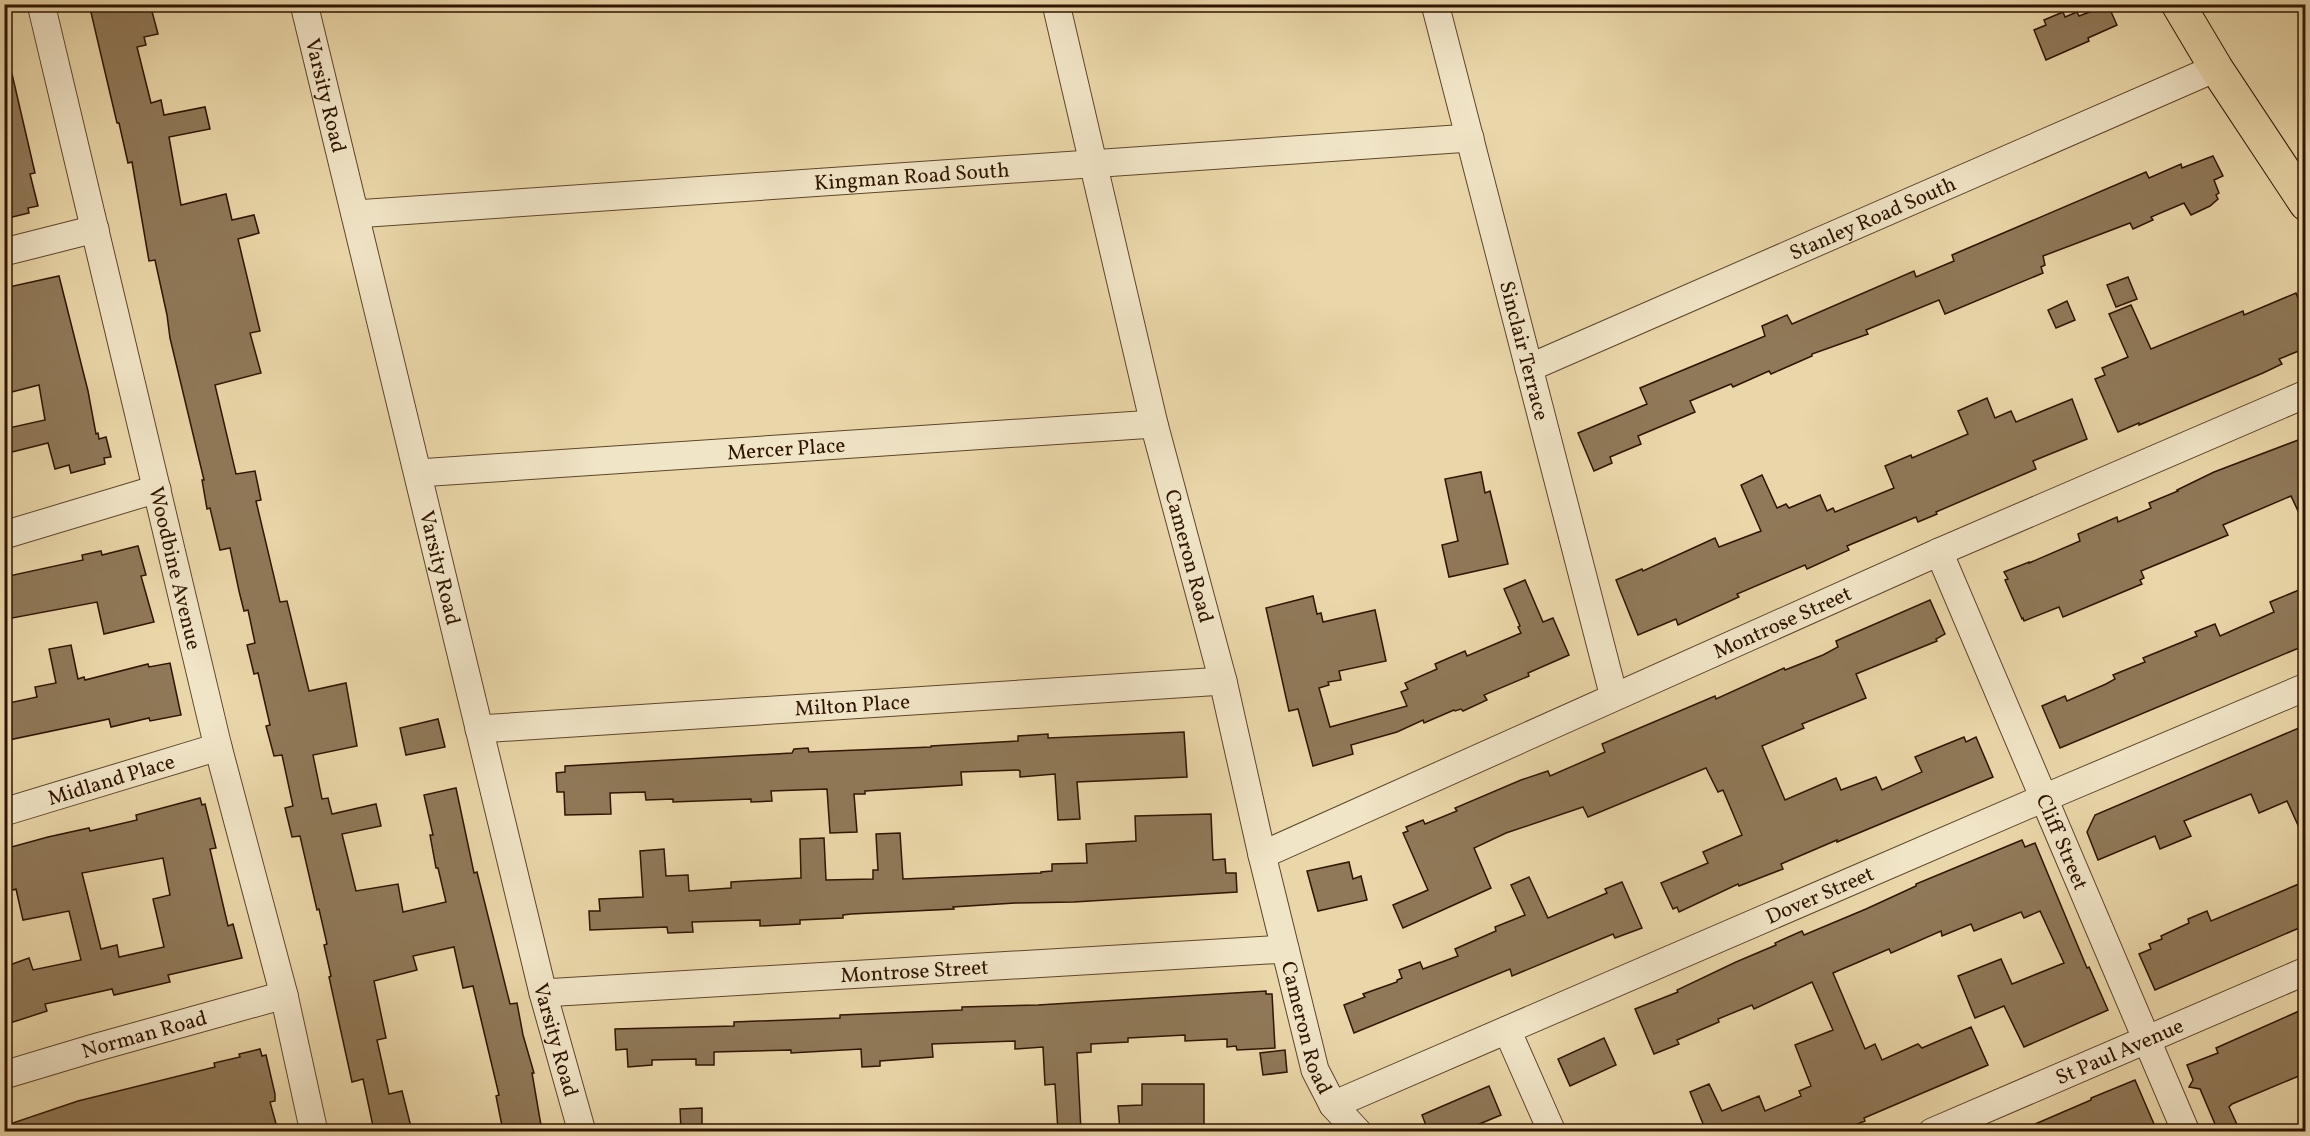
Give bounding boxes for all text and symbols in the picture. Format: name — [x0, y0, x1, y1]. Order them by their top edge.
street label: Varsity Road — [297, 35, 352, 156]
street label: Kingman Road South — [813, 156, 1011, 199]
street label: Stanley Road South — [1785, 170, 1961, 268]
street label: Sinclair Terrace — [1491, 278, 1555, 424]
street label: Mercer Place — [726, 432, 846, 468]
street label: Woodbine Avenue — [141, 484, 207, 653]
street label: Cameron Road — [1156, 487, 1220, 626]
street label: Varsity Road — [411, 508, 467, 628]
street label: Montrose Street — [1709, 580, 1857, 667]
street label: Milton Place — [794, 688, 911, 725]
street label: Midland Place — [45, 748, 179, 814]
street label: Cliff Street — [2028, 790, 2094, 895]
street label: Dover Street — [1762, 860, 1879, 932]
street label: Montrose Street — [839, 954, 989, 991]
street label: Cameron Road — [1273, 959, 1338, 1100]
street label: Varsity Road — [525, 980, 584, 1100]
street label: Norman Road — [78, 1004, 210, 1067]
street label: St Paul Avenue — [2051, 1012, 2189, 1093]

